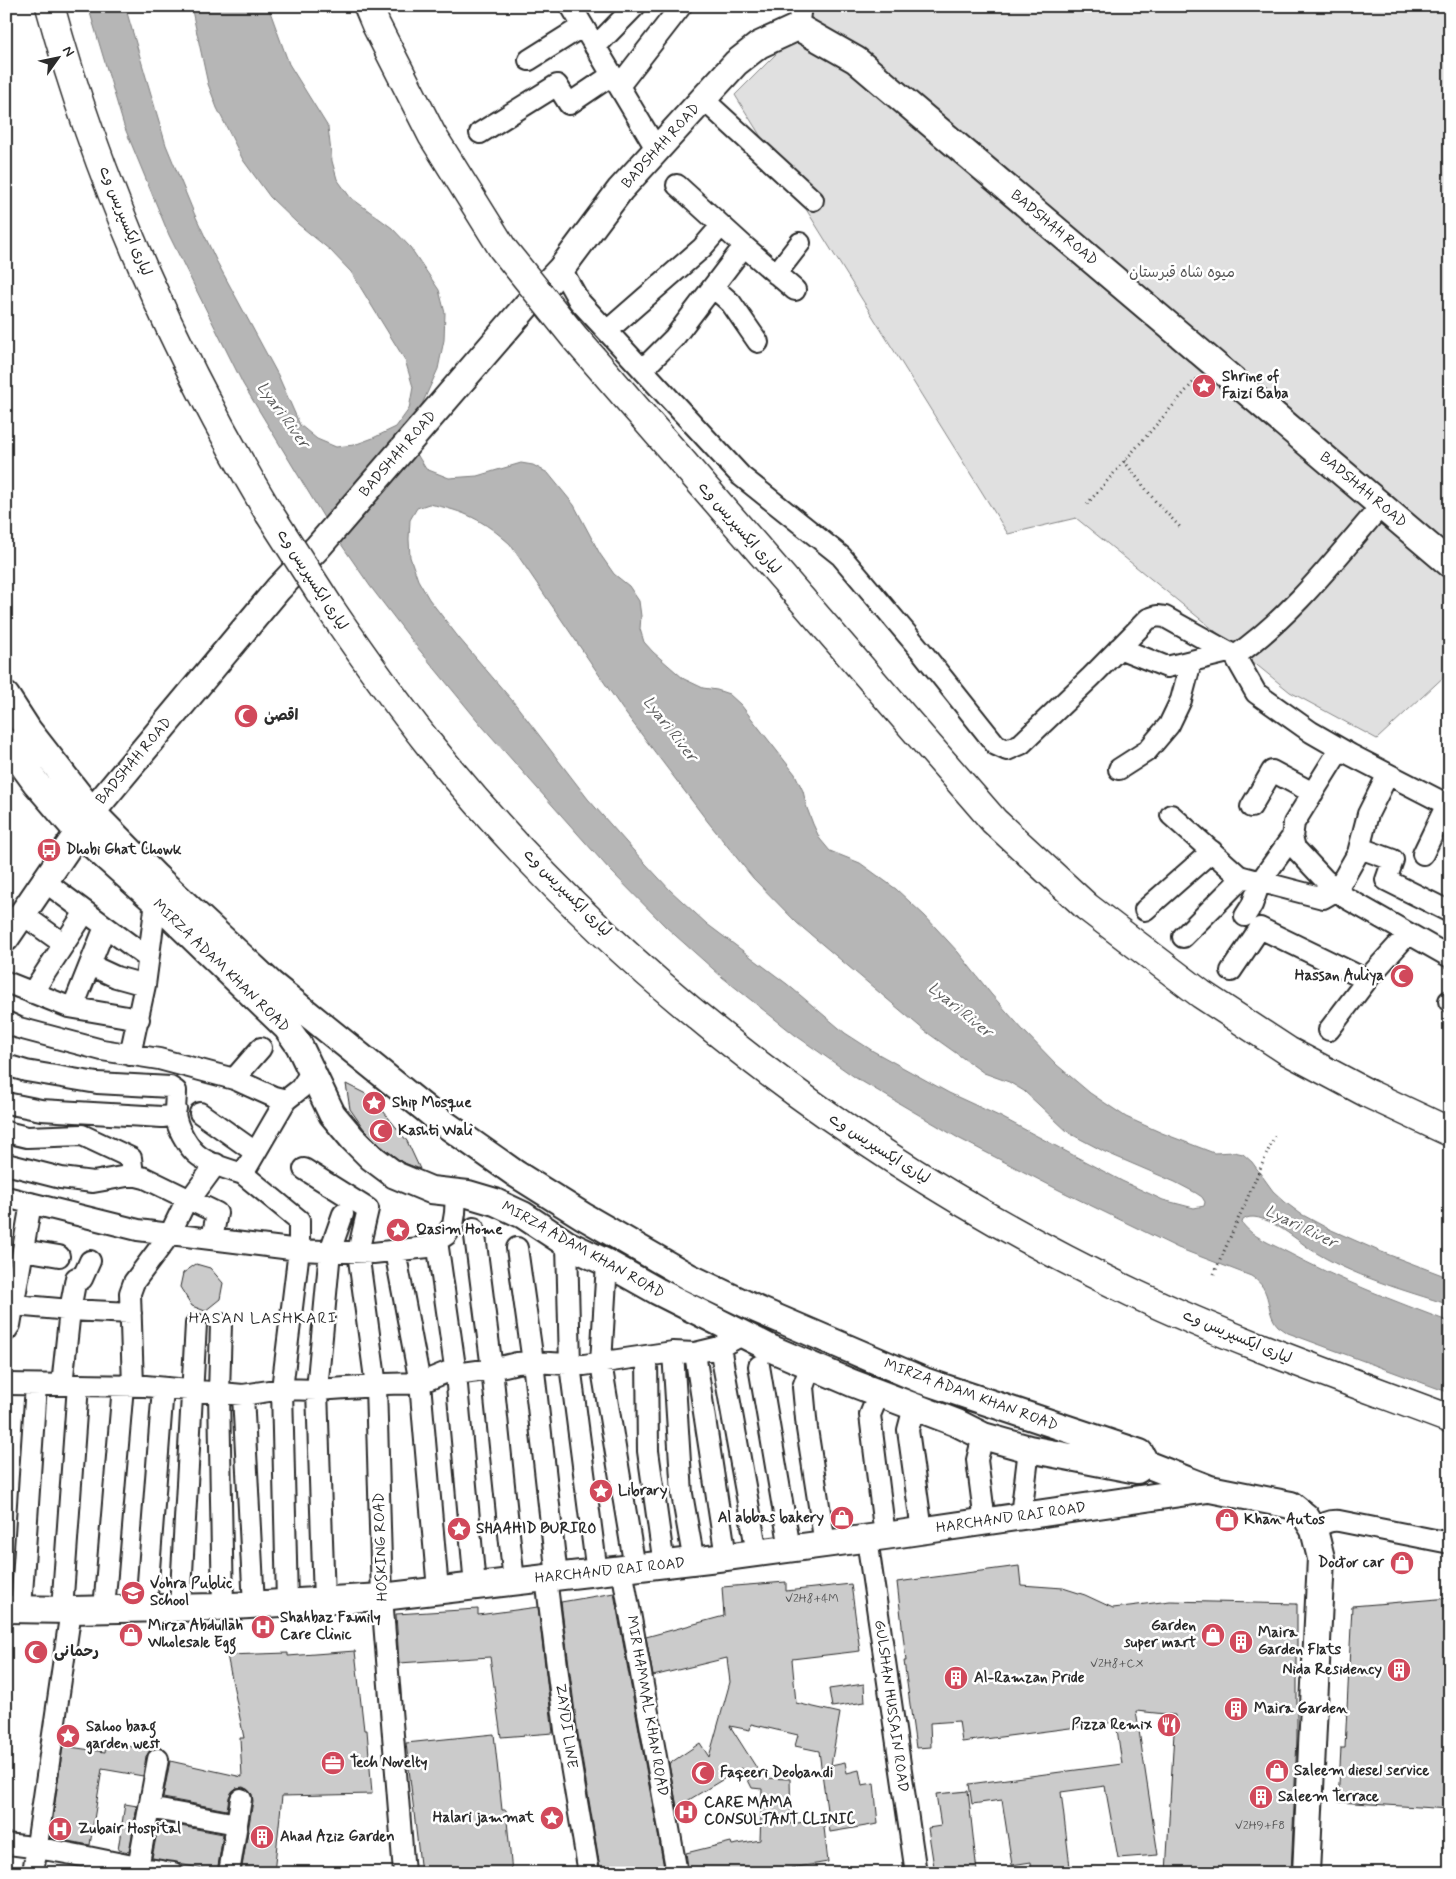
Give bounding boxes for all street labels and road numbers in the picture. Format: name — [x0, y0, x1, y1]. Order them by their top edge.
street label: BADSHAH ROAD — [617, 99, 705, 193]
street label: لیاری ایکسپریس وے — [94, 163, 156, 279]
street label: BADSHAH ROAD — [1006, 185, 1102, 271]
street label: BADSHAH ROAD — [355, 407, 441, 501]
street label: BADSHAH ROAD — [1315, 447, 1411, 533]
street label: لیاری ایکسپریس وے — [693, 477, 785, 579]
street label: لیاری ایکسپریس وے — [272, 526, 352, 634]
street label: BADSHAH ROAD — [91, 713, 177, 809]
street label: لیاری ایکسپریس وے — [519, 845, 615, 941]
street label: MIRZA ADAM KHAN ROAD — [148, 895, 294, 1037]
street label: لیاری ایکسپریس وے — [825, 1109, 933, 1189]
street label: MIRZA ADAM KHAN ROAD — [498, 1197, 668, 1303]
street label: لیاری ایکسپریس وے — [1179, 1305, 1295, 1369]
street label: MIRZA ADAM KHAN ROAD — [881, 1354, 1061, 1436]
street label: HOSKING ROAD — [369, 1492, 393, 1602]
street label: HARCHAND RAI ROAD — [935, 1498, 1087, 1538]
street label: HARCHAND RAI ROAD — [534, 1553, 686, 1589]
street label: MIR HAMMAL KHAN ROAD — [621, 1614, 673, 1798]
street label: GULSHAN HUSSAIN ROAD — [869, 1619, 913, 1793]
street label: ZAYDI LINE — [550, 1682, 582, 1770]

